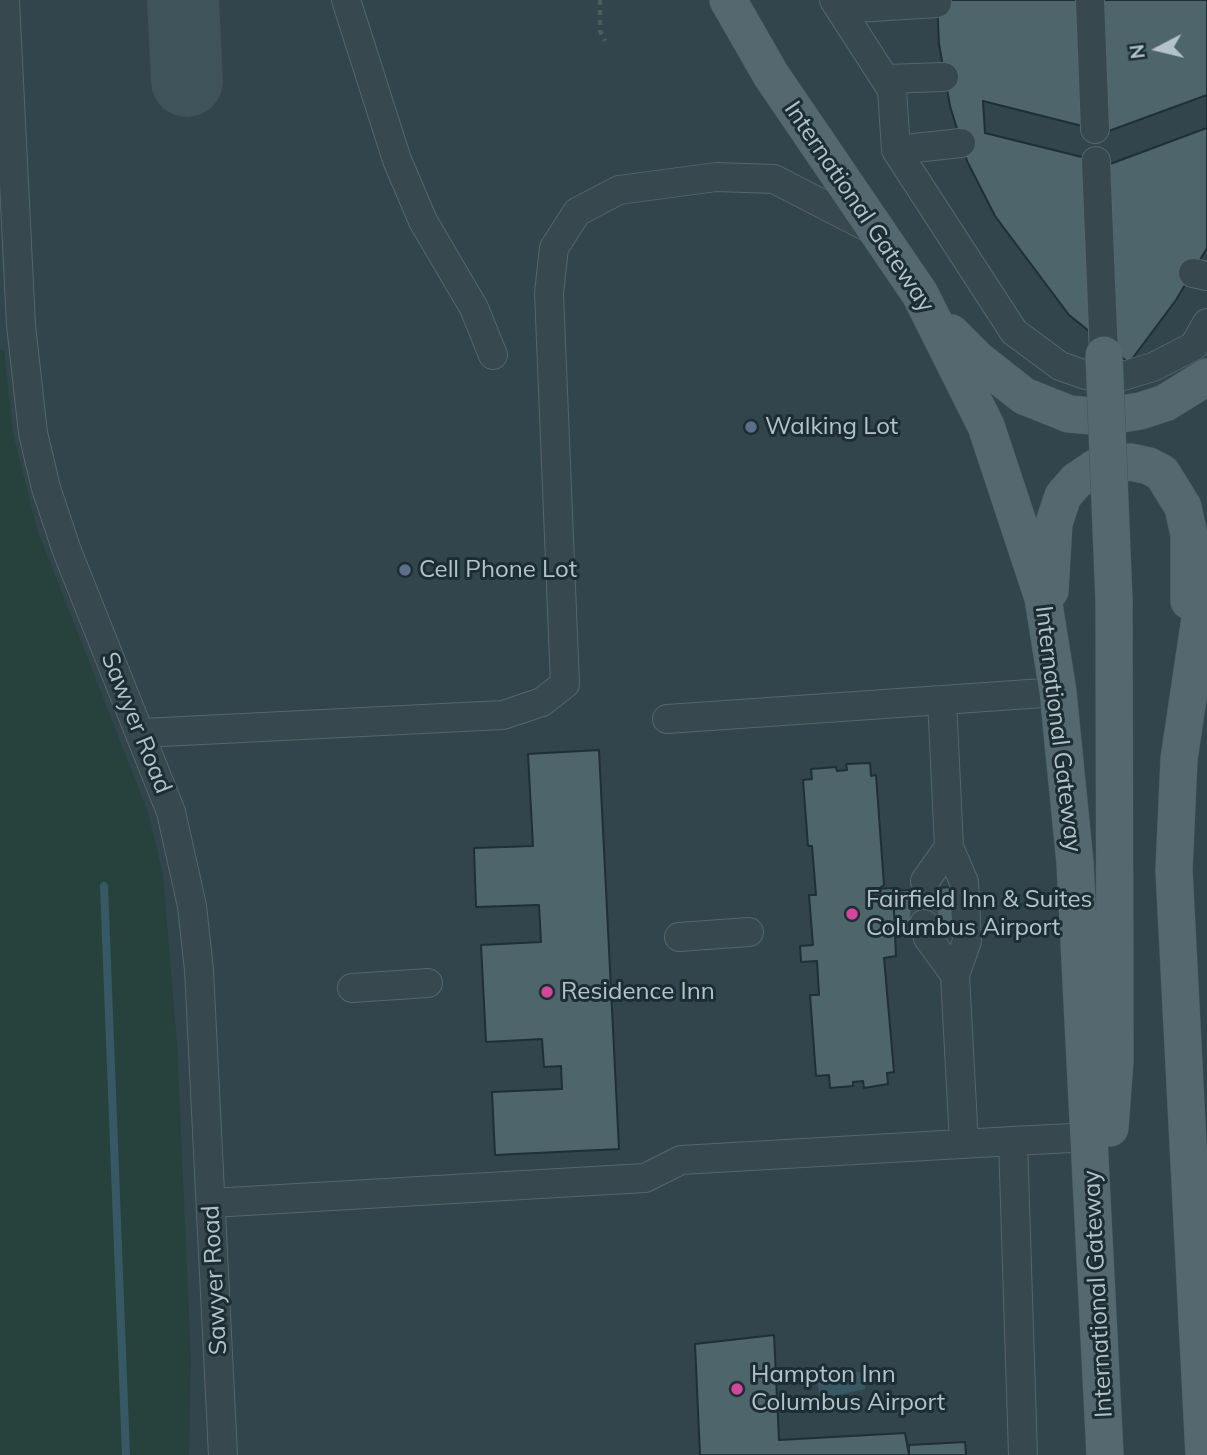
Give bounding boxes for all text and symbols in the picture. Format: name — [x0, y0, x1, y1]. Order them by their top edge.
north arrow — [1123, 14, 1193, 84]
text: N — [1124, 43, 1150, 60]
street label: International Gateway — [778, 96, 940, 318]
place label: Walking Lot — [765, 413, 898, 441]
marker: Walking Lot — [743, 419, 759, 435]
place label: Cell Phone Lot — [419, 556, 577, 584]
marker: Cell Phone Lot — [397, 562, 413, 578]
street label: International Gateway — [1029, 604, 1087, 854]
street label: Sawyer Road — [95, 648, 177, 798]
place label: Fairfield Inn & Suites Columbus Airport — [866, 886, 1092, 942]
marker: Fairfield Inn & Suites Columbus Airport — [844, 906, 860, 922]
place label: Residence Inn — [561, 978, 715, 1006]
marker: Residence Inn — [539, 984, 555, 1000]
street label: International Gateway — [1077, 1170, 1119, 1418]
street label: Sawyer Road — [197, 1204, 233, 1356]
place label: Hampton Inn Columbus Airport — [751, 1361, 945, 1417]
marker: Hampton Inn Columbus Airport — [729, 1381, 745, 1397]

